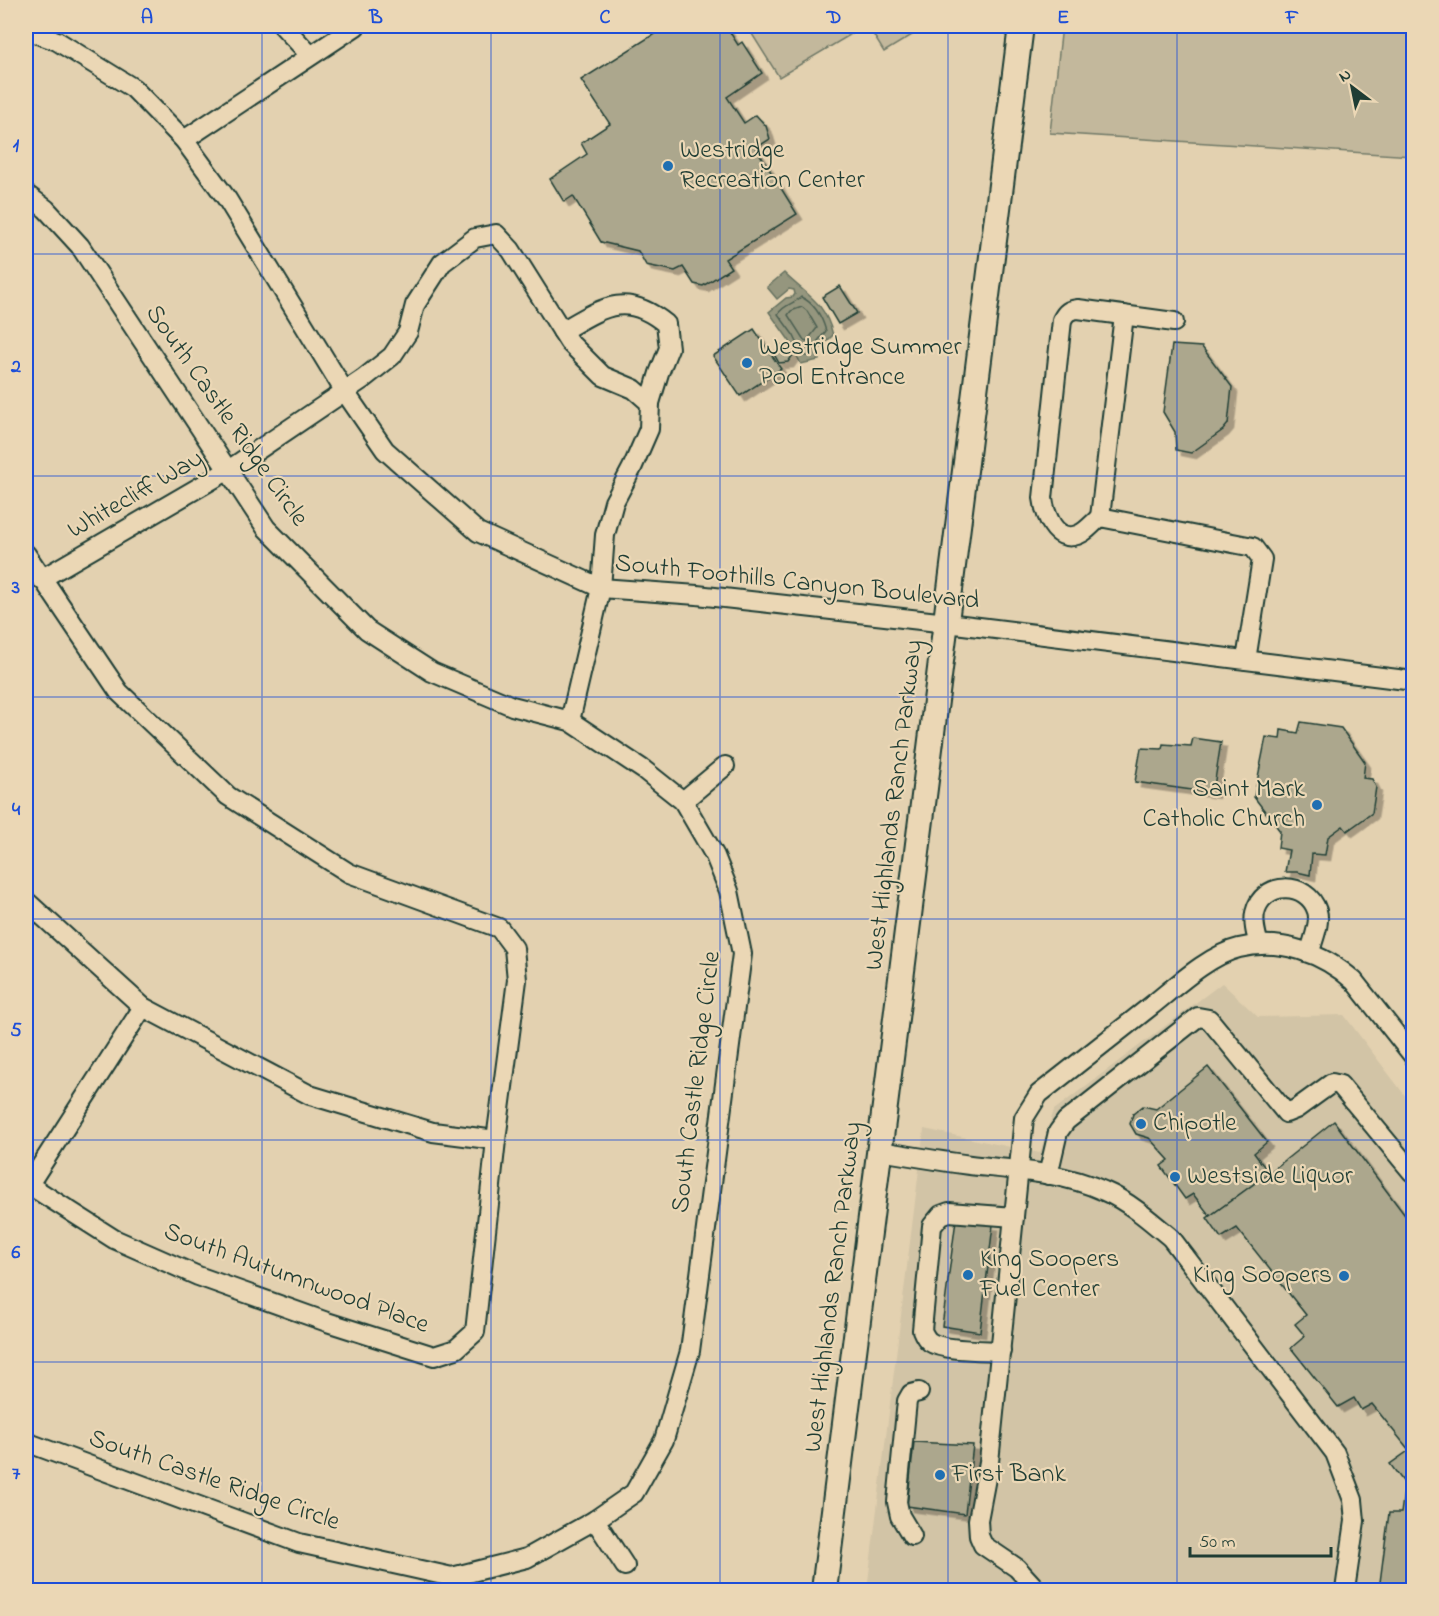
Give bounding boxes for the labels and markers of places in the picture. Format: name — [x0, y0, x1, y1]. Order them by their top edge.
place label: Westridge Recreation Center — [680, 132, 866, 200]
marker: Westridge Recreation Center — [661, 159, 675, 173]
place label: Westridge Summer Pool Entrance — [759, 329, 962, 397]
marker: Westridge Summer Pool Entrance — [740, 356, 754, 370]
place label: Saint Mark Catholic Church — [1142, 771, 1306, 839]
marker: Saint Mark Catholic Church — [1310, 798, 1324, 812]
place label: Chipotle — [1153, 1105, 1237, 1143]
marker: Chipotle — [1134, 1117, 1148, 1131]
place label: Westside Liquor — [1187, 1158, 1354, 1196]
marker: Westside Liquor — [1168, 1170, 1182, 1184]
place label: King Soopers Fuel Center — [979, 1241, 1119, 1309]
place label: King Soopers — [1193, 1257, 1332, 1295]
marker: King Soopers Fuel Center — [961, 1268, 975, 1282]
marker: King Soopers — [1337, 1269, 1351, 1283]
place label: First Bank — [951, 1456, 1066, 1494]
marker: First Bank — [933, 1468, 947, 1482]

